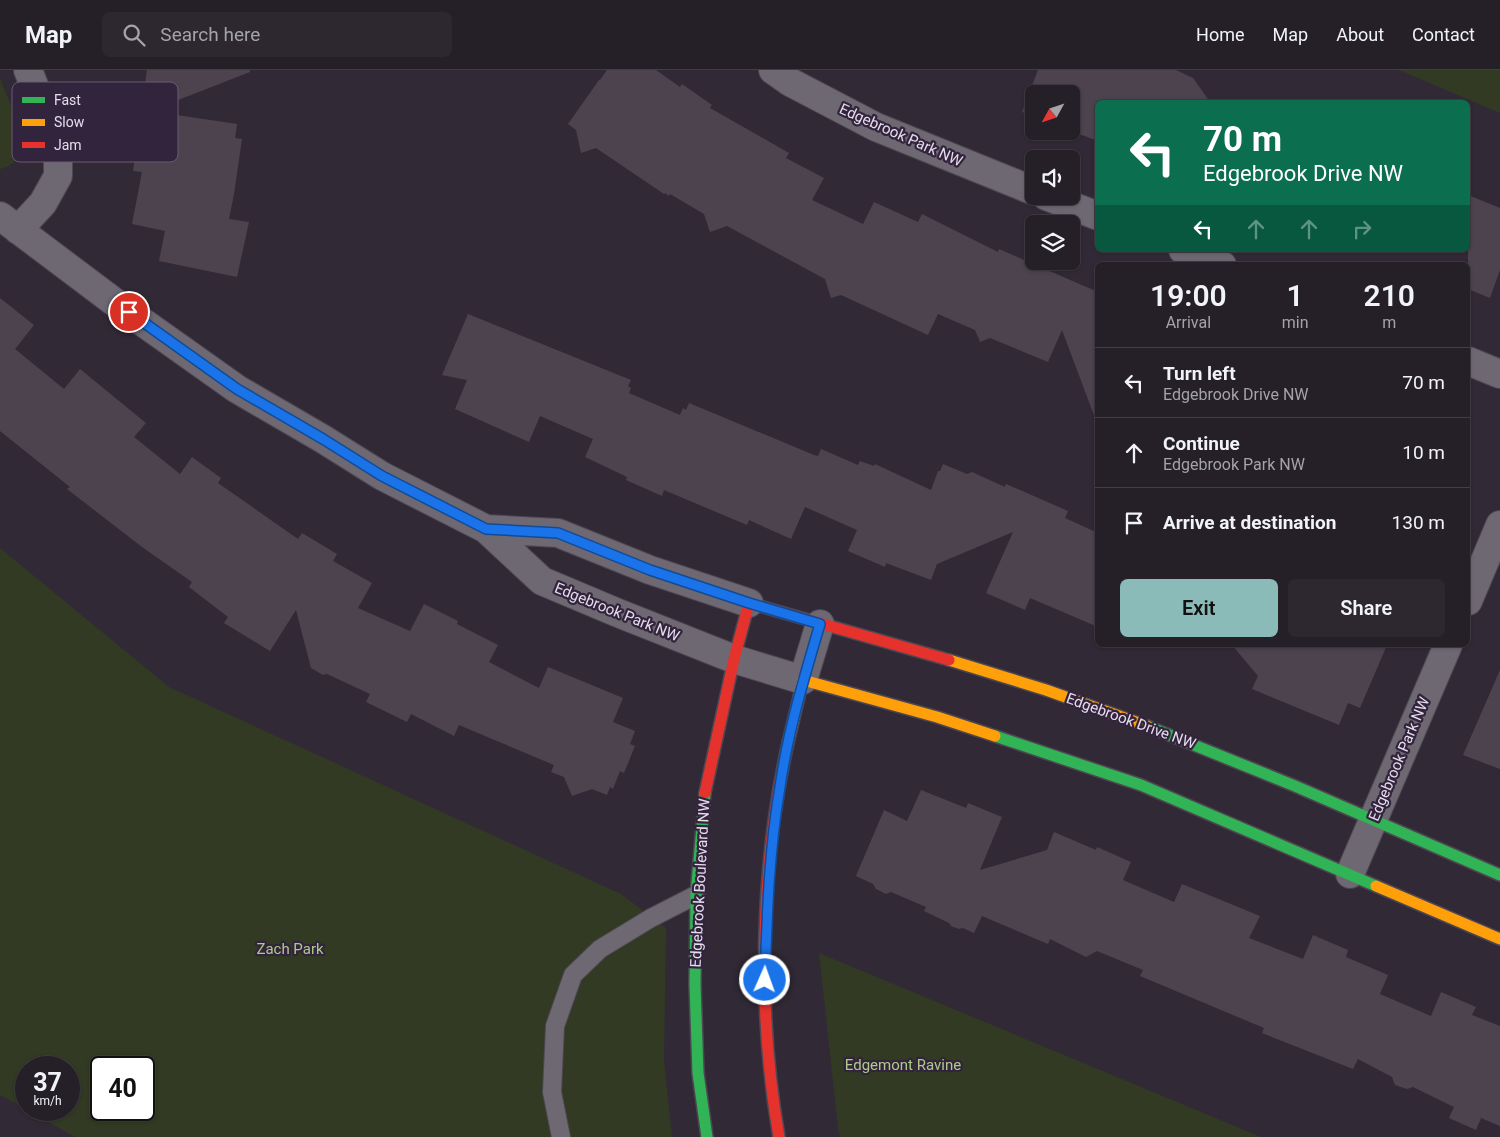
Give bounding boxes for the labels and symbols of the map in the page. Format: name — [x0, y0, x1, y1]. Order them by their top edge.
legend — [12, 82, 178, 162]
north arrow — [1025, 85, 1080, 140]
text: Fast — [54, 92, 81, 108]
street label: Edgebrook Park NW — [837, 100, 965, 170]
text: Slow — [54, 114, 85, 130]
text: Jam — [54, 137, 82, 153]
pin — [108, 291, 150, 333]
street label: Edgebrook Park NW — [552, 579, 682, 645]
street label: Edgebrook Drive NW — [1064, 689, 1198, 753]
street label: Edgebrook Park NW — [1365, 694, 1433, 824]
street label: Edgebrook Boulevard NW — [687, 798, 713, 968]
park label: Zach Park — [256, 940, 324, 958]
position arrow — [738, 953, 790, 1005]
speed limit sign: 40 — [90, 1056, 155, 1121]
park label: Edgemont Ravine — [845, 1056, 961, 1074]

